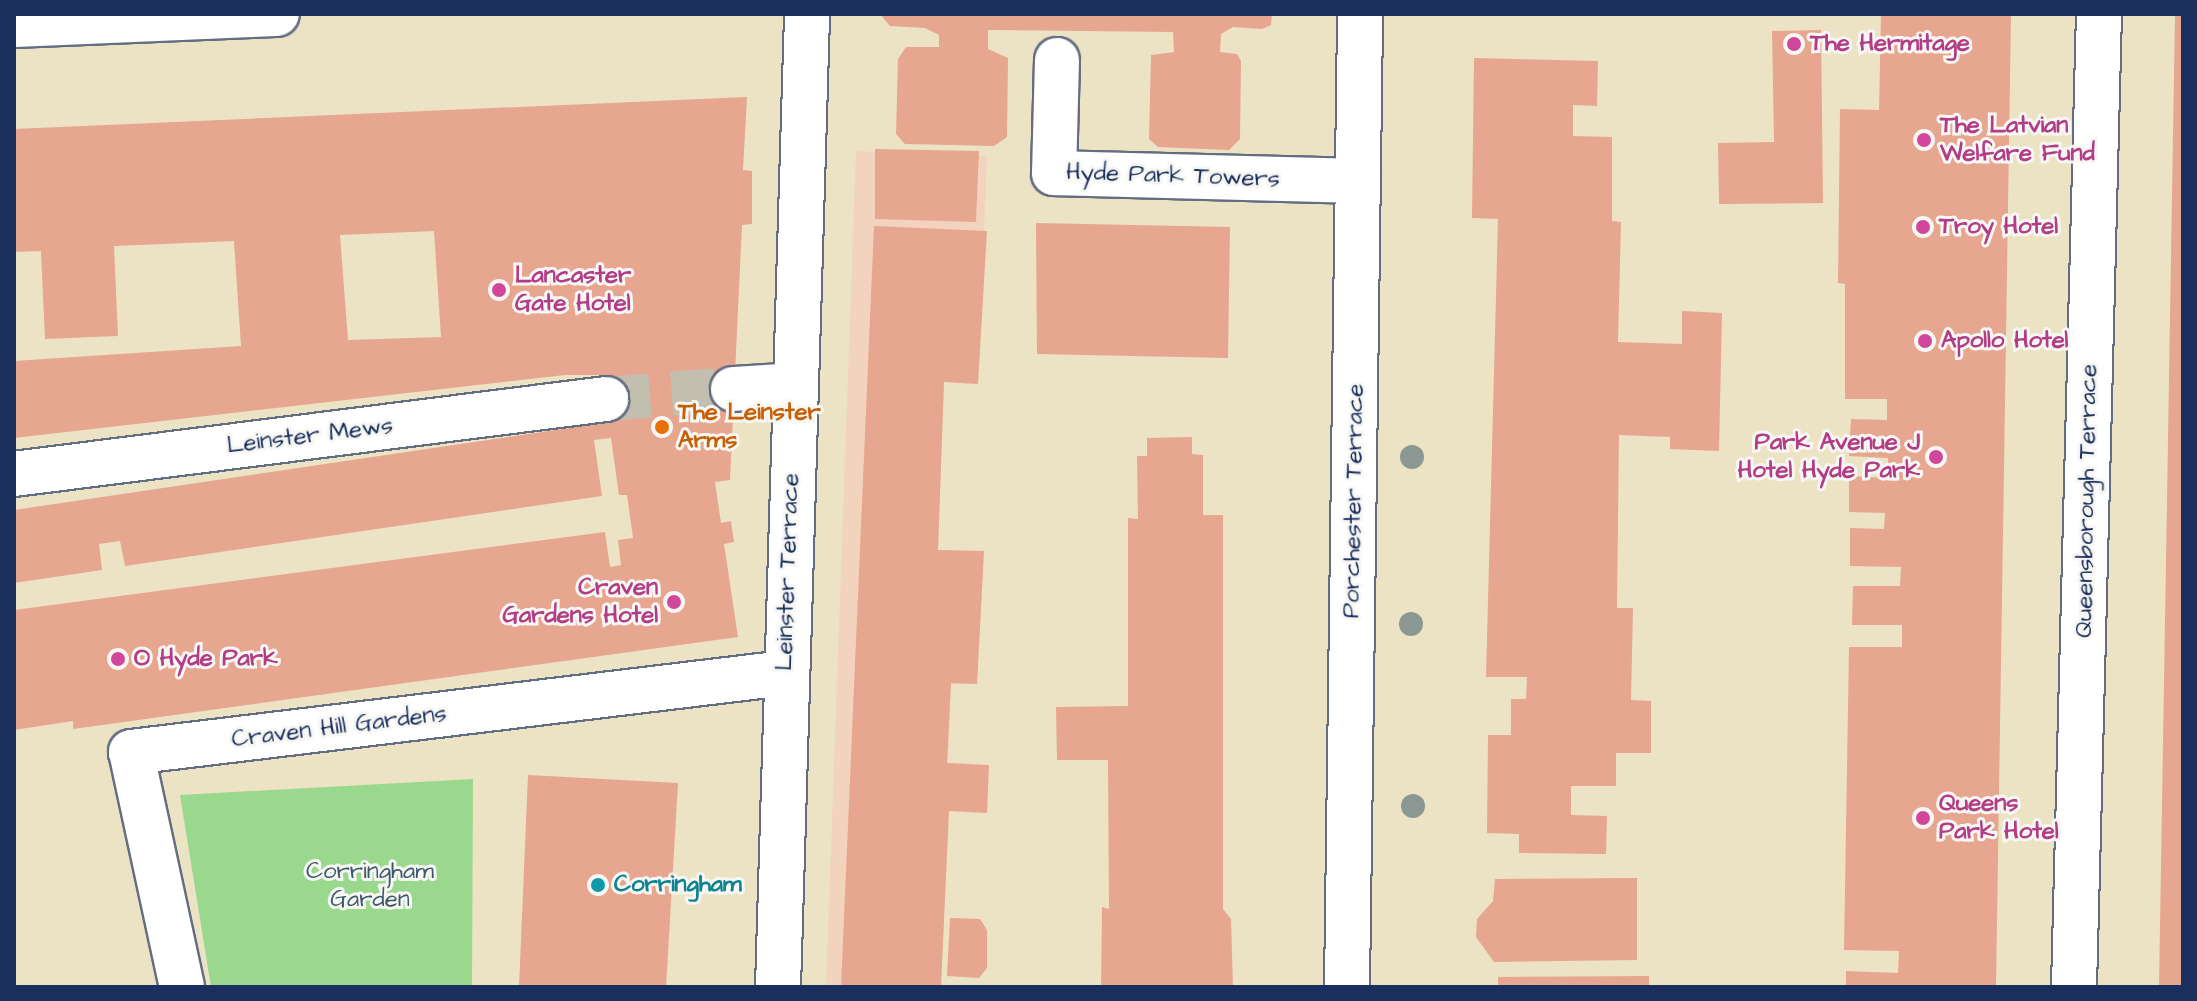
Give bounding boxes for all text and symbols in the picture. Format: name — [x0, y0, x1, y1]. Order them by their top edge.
place label: The Hermitage — [1810, 30, 1970, 58]
marker: The Hermitage — [1785, 35, 1803, 53]
place label: The Latvian Welfare Fund — [1940, 112, 2095, 168]
marker: The Latvian Welfare Fund — [1915, 131, 1933, 149]
street label: Hyde Park Towers — [1066, 158, 1280, 194]
place label: Troy Hotel — [1939, 213, 2058, 241]
marker: Troy Hotel — [1914, 218, 1932, 236]
place label: Lancaster Gate Hotel — [515, 262, 631, 318]
marker: Lancaster Gate Hotel — [490, 281, 508, 299]
place label: Apollo Hotel — [1941, 327, 2068, 355]
marker: Apollo Hotel — [1916, 332, 1934, 350]
street label: Queensborough Terrace — [2070, 364, 2104, 638]
street label: Porchester Terrace — [1338, 384, 1370, 618]
place label: The Leinster Arms — [678, 399, 821, 455]
street label: Leinster Mews — [225, 412, 395, 460]
marker: The Leinster Arms — [653, 418, 671, 436]
place label: Park Avenue J Hotel Hyde Park — [1738, 429, 1920, 485]
marker: Park Avenue J Hotel Hyde Park — [1927, 448, 1945, 466]
street label: Leinster Terrace — [770, 473, 806, 671]
place label: Craven Gardens Hotel — [502, 574, 658, 630]
marker: Craven Gardens Hotel — [665, 593, 683, 611]
place label: O Hyde Park — [134, 645, 278, 673]
marker: O Hyde Park — [109, 650, 127, 668]
street label: Craven Hill Gardens — [230, 700, 448, 754]
place label: Queens Park Hotel — [1939, 790, 2059, 846]
marker: Queens Park Hotel — [1914, 809, 1932, 827]
park label: Corringham Garden — [306, 858, 434, 914]
place label: Corringham — [614, 871, 742, 899]
marker: Corringham — [589, 876, 607, 894]

